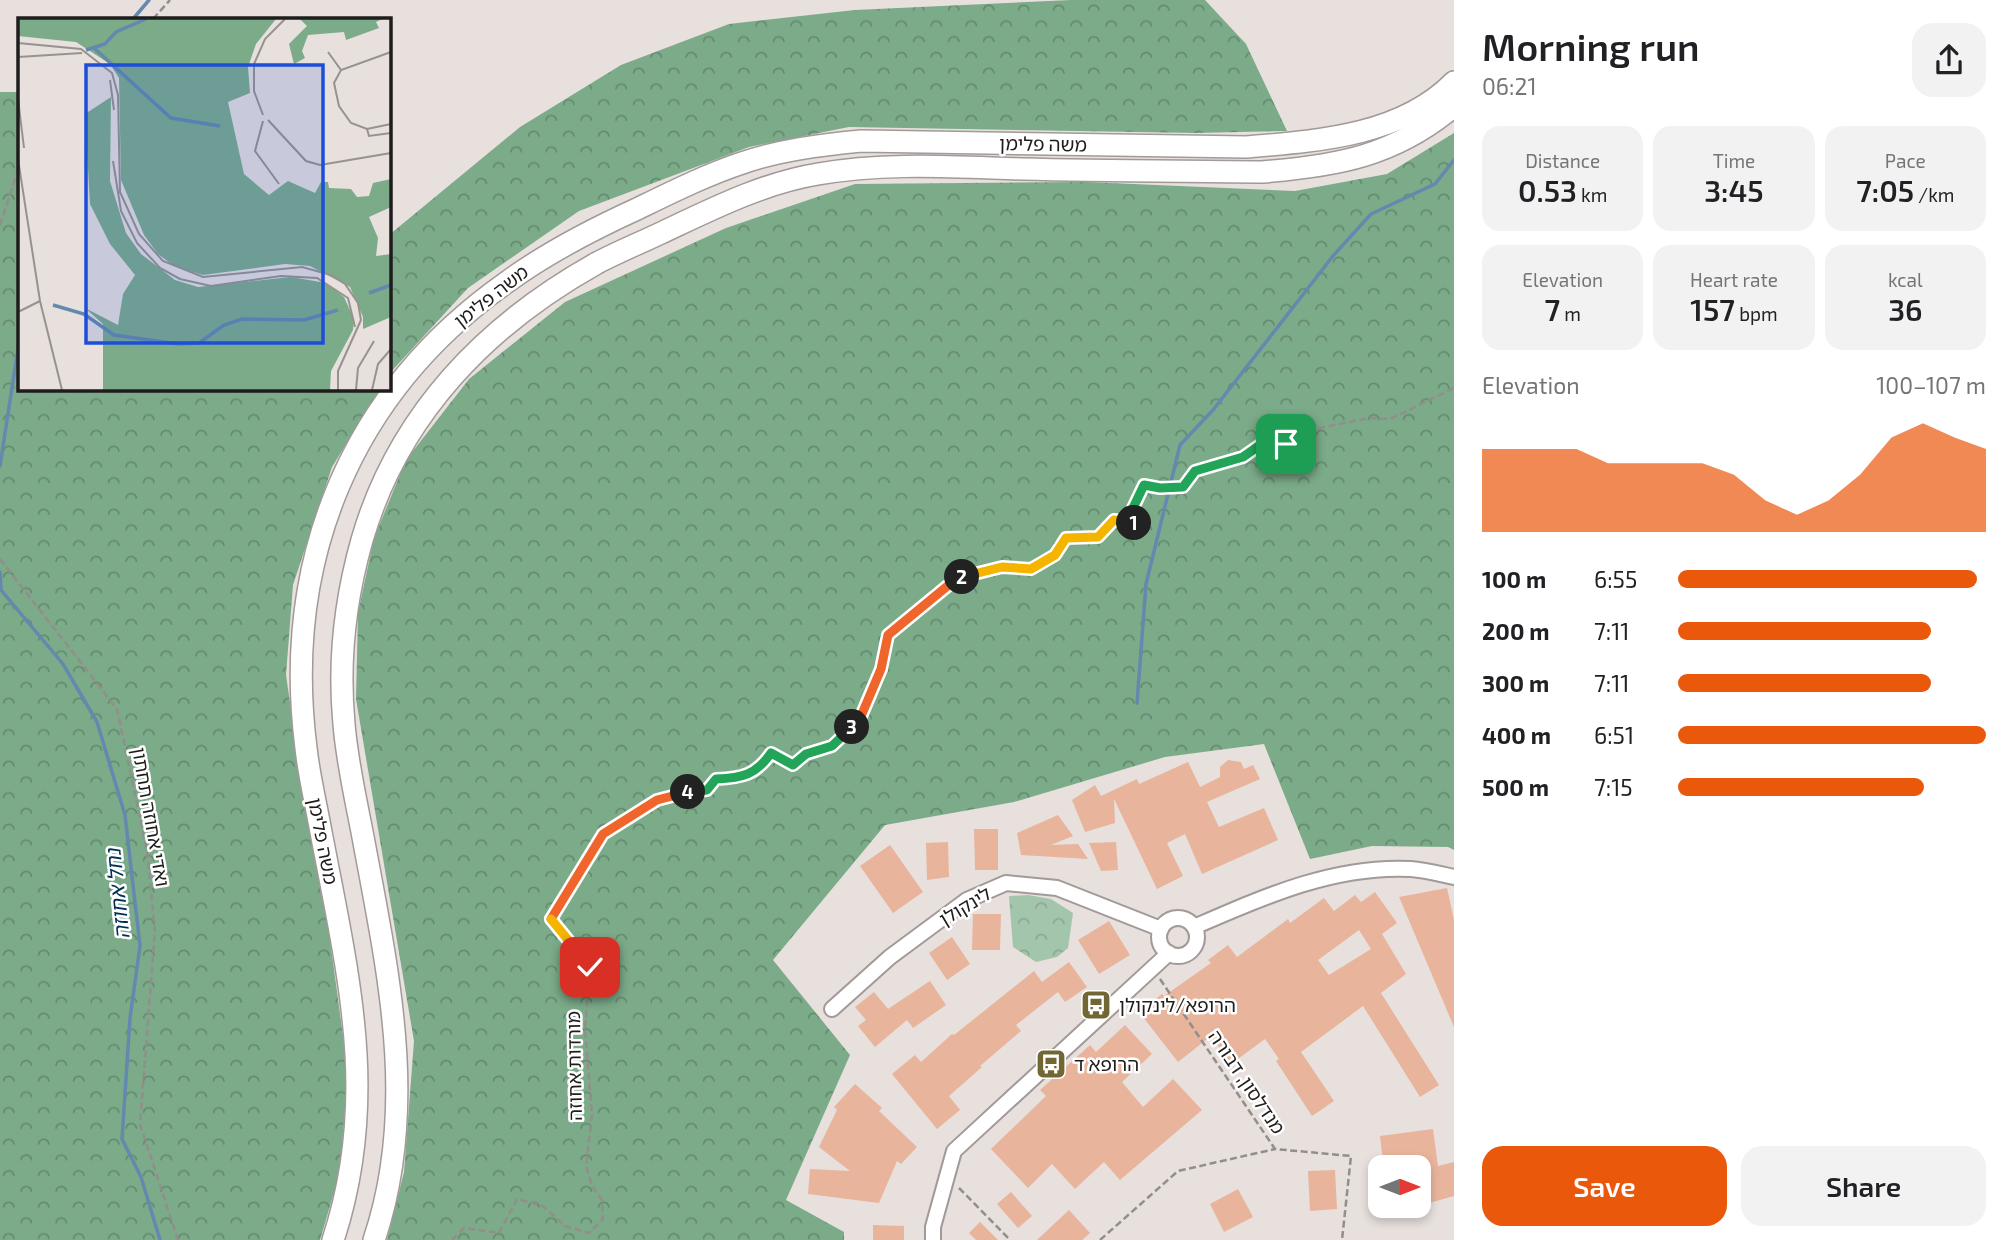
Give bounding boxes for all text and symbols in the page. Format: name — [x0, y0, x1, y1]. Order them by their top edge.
inset map — [18, 18, 390, 390]
text: Morning run — [1482, 23, 1700, 69]
button: share — [1912, 23, 1986, 97]
text: 06:21 — [1482, 72, 1537, 100]
street label: משה פלימן — [999, 131, 1087, 156]
text: Distance — [1525, 149, 1600, 172]
text: Time — [1713, 149, 1755, 172]
text: Pace — [1885, 149, 1926, 172]
text: 0.53 — [1518, 172, 1577, 208]
text: 3:45 — [1704, 172, 1764, 208]
text: 7:05 — [1856, 172, 1914, 208]
text: km — [1577, 183, 1607, 206]
text: /km — [1914, 183, 1955, 206]
street label: משה פלימן — [449, 259, 532, 332]
text: Elevation — [1522, 268, 1603, 291]
text: Heart rate — [1690, 268, 1778, 291]
text: kcal — [1888, 268, 1923, 291]
text: 7 — [1544, 291, 1560, 327]
text: 157 — [1690, 291, 1735, 327]
text: 36 — [1888, 291, 1922, 327]
text: m — [1560, 302, 1581, 325]
text: bpm — [1735, 302, 1778, 325]
text: Elevation — [1482, 371, 1580, 399]
text: 100–107 m — [1876, 371, 1986, 399]
pin — [1256, 414, 1316, 474]
icon: arrive — [1267, 425, 1305, 463]
pin: 1 — [1116, 505, 1152, 540]
text: 1 — [1129, 511, 1138, 534]
pin: 2 — [944, 560, 979, 594]
text: 2 — [956, 565, 967, 588]
text: 100 m — [1482, 565, 1546, 593]
text: 6:55 — [1594, 565, 1637, 593]
text: 200 m — [1482, 617, 1550, 645]
text: 7:11 — [1594, 617, 1630, 645]
text: 300 m — [1482, 669, 1549, 697]
text: 7:11 — [1594, 669, 1630, 697]
pin: 3 — [834, 710, 870, 744]
text: 3 — [846, 715, 857, 738]
text: 400 m — [1482, 721, 1551, 749]
text: 6:51 — [1594, 721, 1634, 749]
street label: ואדי אחוזה תחתון — [128, 745, 175, 888]
text: 500 m — [1482, 773, 1549, 801]
text: 7:15 — [1594, 773, 1633, 801]
pin: 4 — [670, 774, 706, 810]
text: 4 — [681, 780, 694, 803]
street label: משה פלימן — [304, 796, 343, 886]
water label: נחל אחוזה — [99, 846, 134, 941]
street label: לינקולן — [935, 881, 995, 930]
pin — [560, 937, 620, 997]
icon: check — [571, 948, 609, 986]
bus stop icon: הרופא/לינקולן — [1079, 988, 1113, 1022]
place label: הרופא/לינקולן — [1119, 993, 1236, 1016]
street label: מורדות אחוזה — [561, 1011, 586, 1121]
street label: מנדלסון, דבורה — [1204, 1025, 1291, 1138]
bus stop icon: הרופא ד — [1034, 1047, 1068, 1081]
place label: הרופא ד — [1074, 1052, 1139, 1075]
button: Save — [1482, 1146, 1727, 1226]
button: Share — [1741, 1146, 1986, 1226]
north arrow — [1368, 1155, 1432, 1218]
map controls — [1368, 1155, 1431, 1218]

